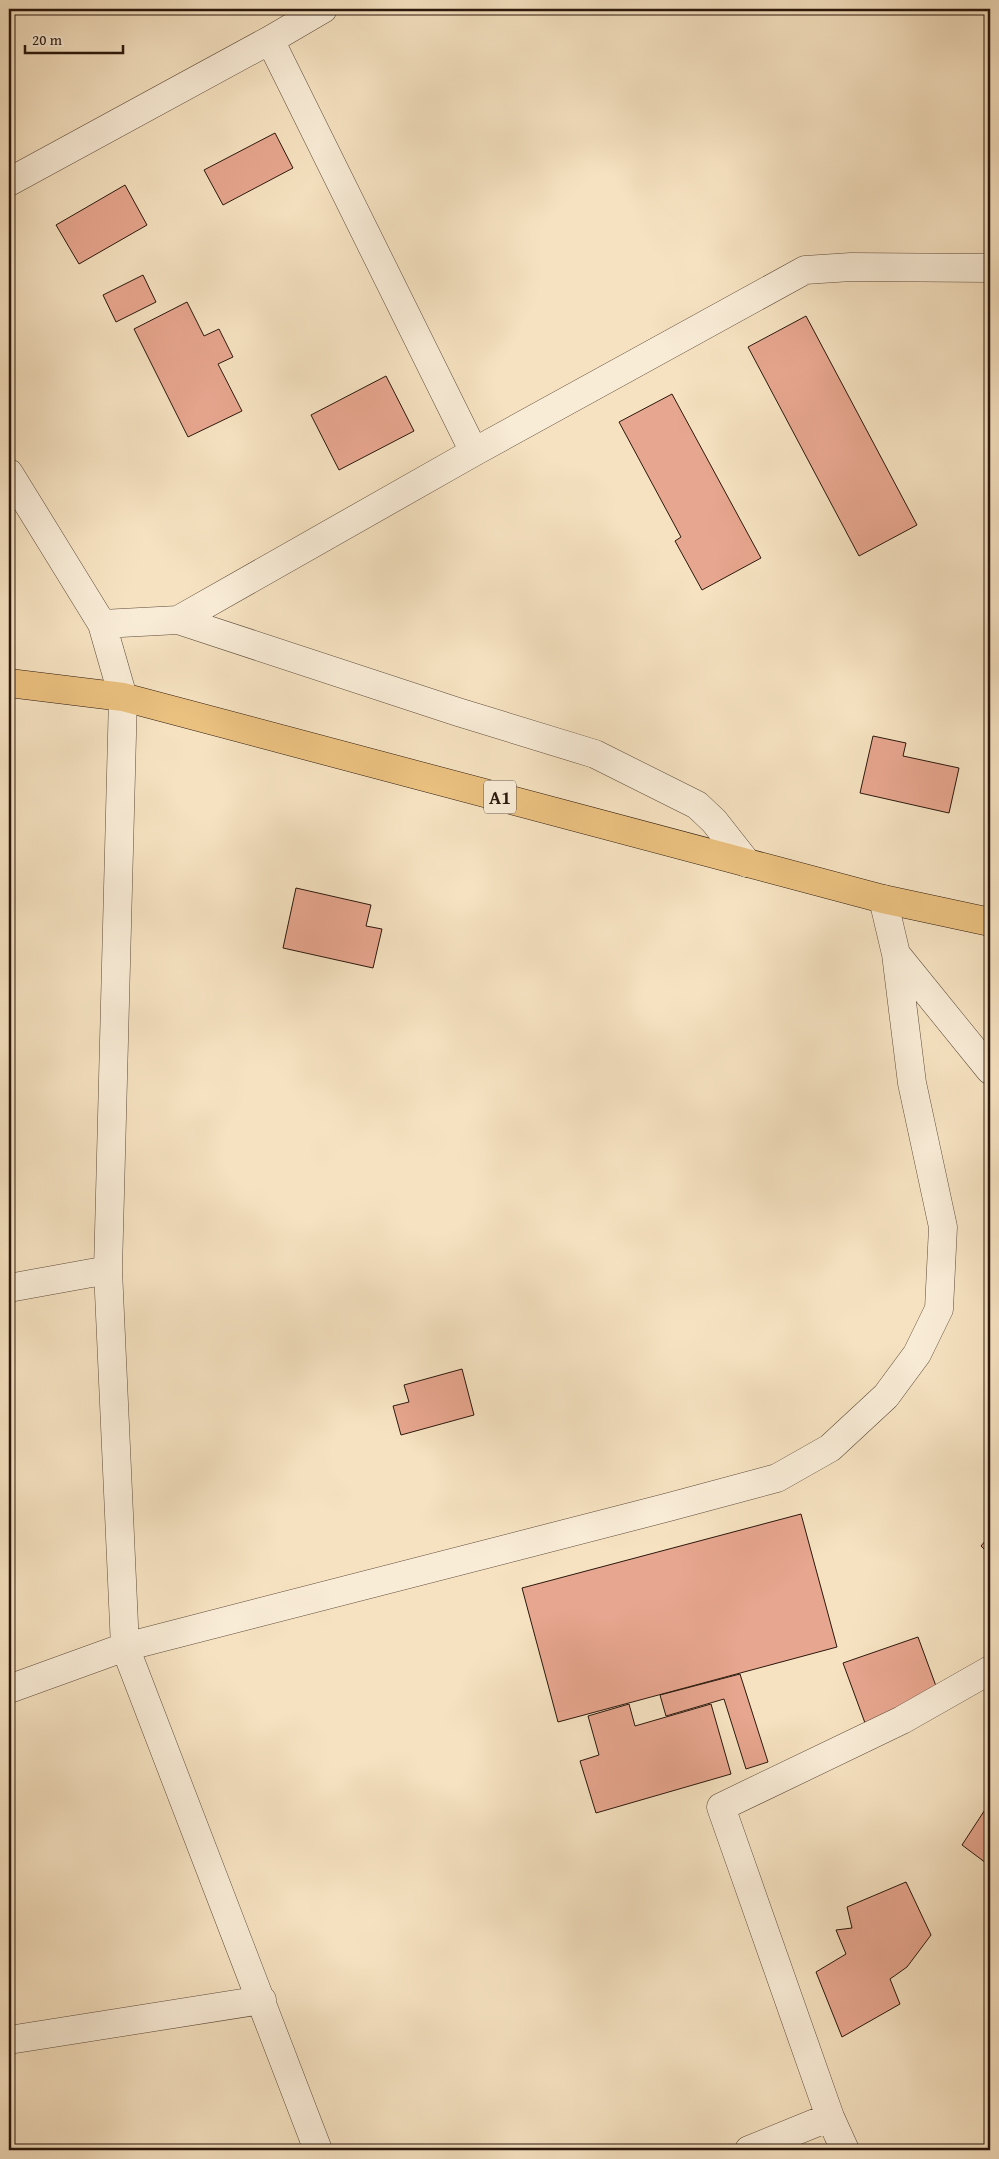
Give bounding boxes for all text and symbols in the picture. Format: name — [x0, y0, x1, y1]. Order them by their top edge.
scale bar — [25, 22, 122, 54]
text: 20 m — [32, 29, 63, 50]
road number: A1 — [484, 780, 516, 814]

